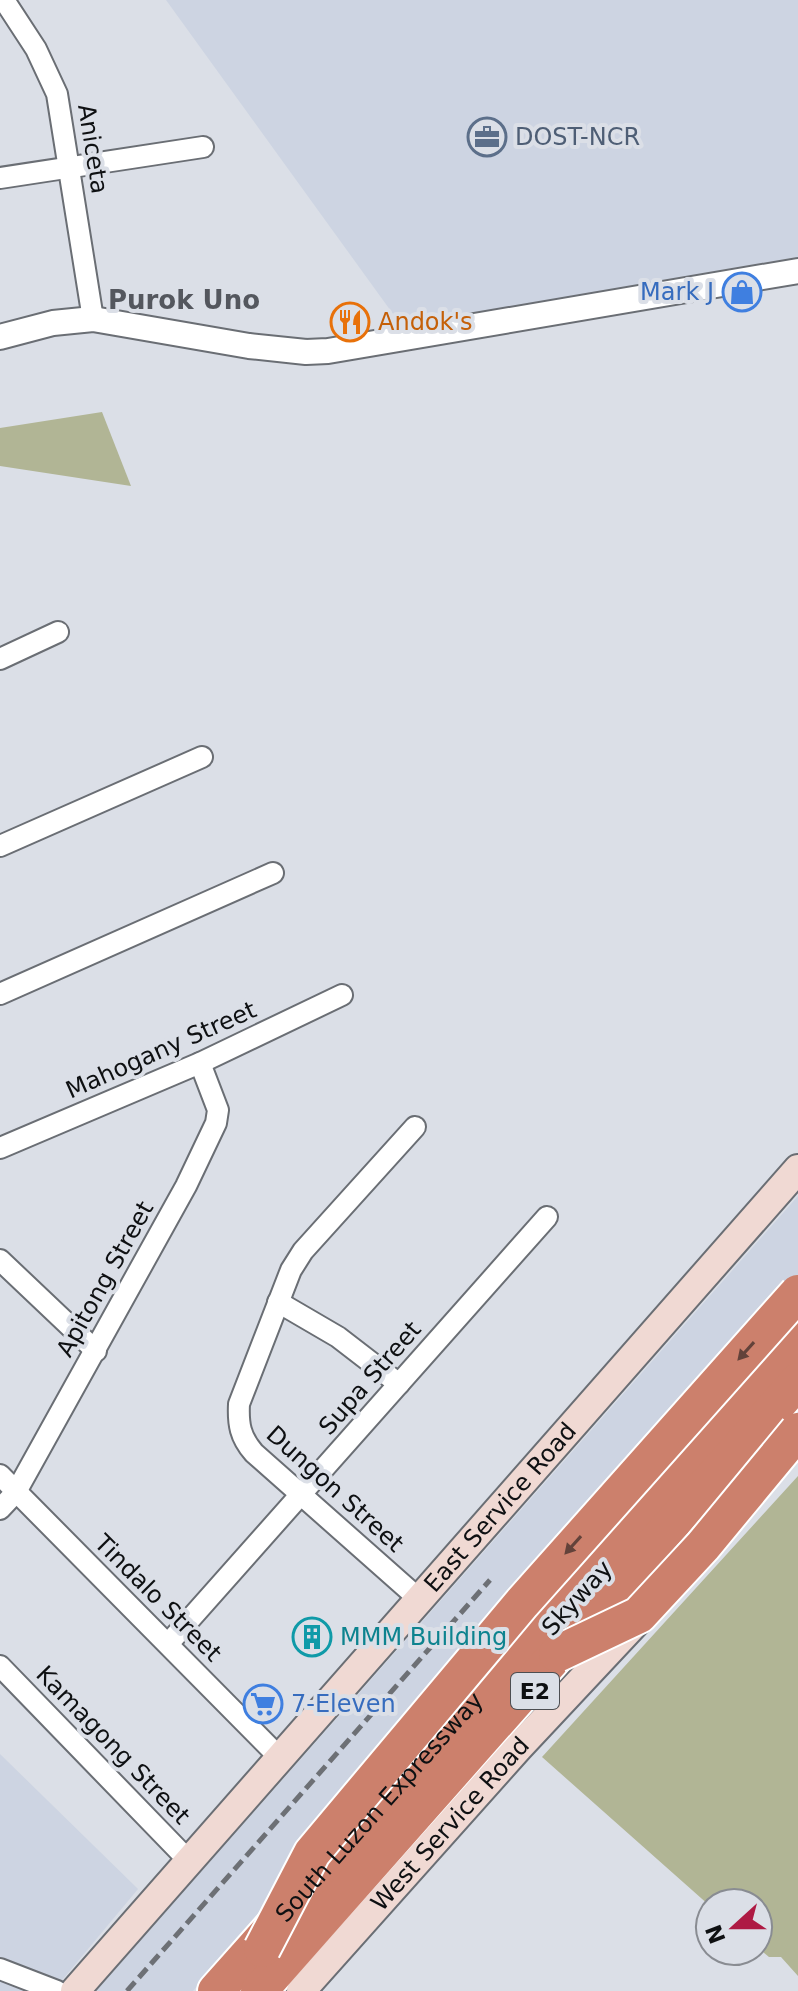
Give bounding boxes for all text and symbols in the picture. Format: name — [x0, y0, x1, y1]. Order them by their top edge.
street label: Aniceta — [72, 102, 114, 196]
office icon: DOST-NCR — [466, 116, 508, 158]
place label: DOST-NCR — [515, 123, 640, 151]
shop icon: Mark J — [721, 271, 763, 313]
place label: Mark J — [640, 278, 714, 306]
district label: Purok Uno — [108, 285, 260, 315]
restaurant icon: Andok's — [329, 301, 371, 343]
place label: Andok's — [378, 308, 473, 336]
street label: Mahogany Street — [62, 995, 260, 1105]
street label: Apitong Street — [51, 1196, 159, 1362]
street label: Supa Street — [313, 1316, 427, 1440]
one-way arrow — [738, 1340, 755, 1360]
street label: East Service Road — [418, 1417, 582, 1598]
street label: Dungon Street — [261, 1420, 409, 1558]
street label: Tindalo Street — [88, 1528, 227, 1667]
one-way arrow — [565, 1536, 583, 1555]
street label: Skyway — [536, 1555, 618, 1641]
building icon: MMM Building — [291, 1616, 333, 1658]
place label: MMM Building — [340, 1623, 507, 1651]
street label: Kamagong Street — [30, 1660, 196, 1830]
road number: E2 — [511, 1673, 559, 1709]
supermarket icon: 7-Eleven — [242, 1683, 284, 1725]
street label: South Luzon Expressway — [270, 1686, 489, 1928]
place label: 7-Eleven — [291, 1690, 396, 1718]
street label: West Service Road — [365, 1731, 535, 1917]
north arrow — [694, 1887, 774, 1967]
text: N — [701, 1921, 731, 1947]

